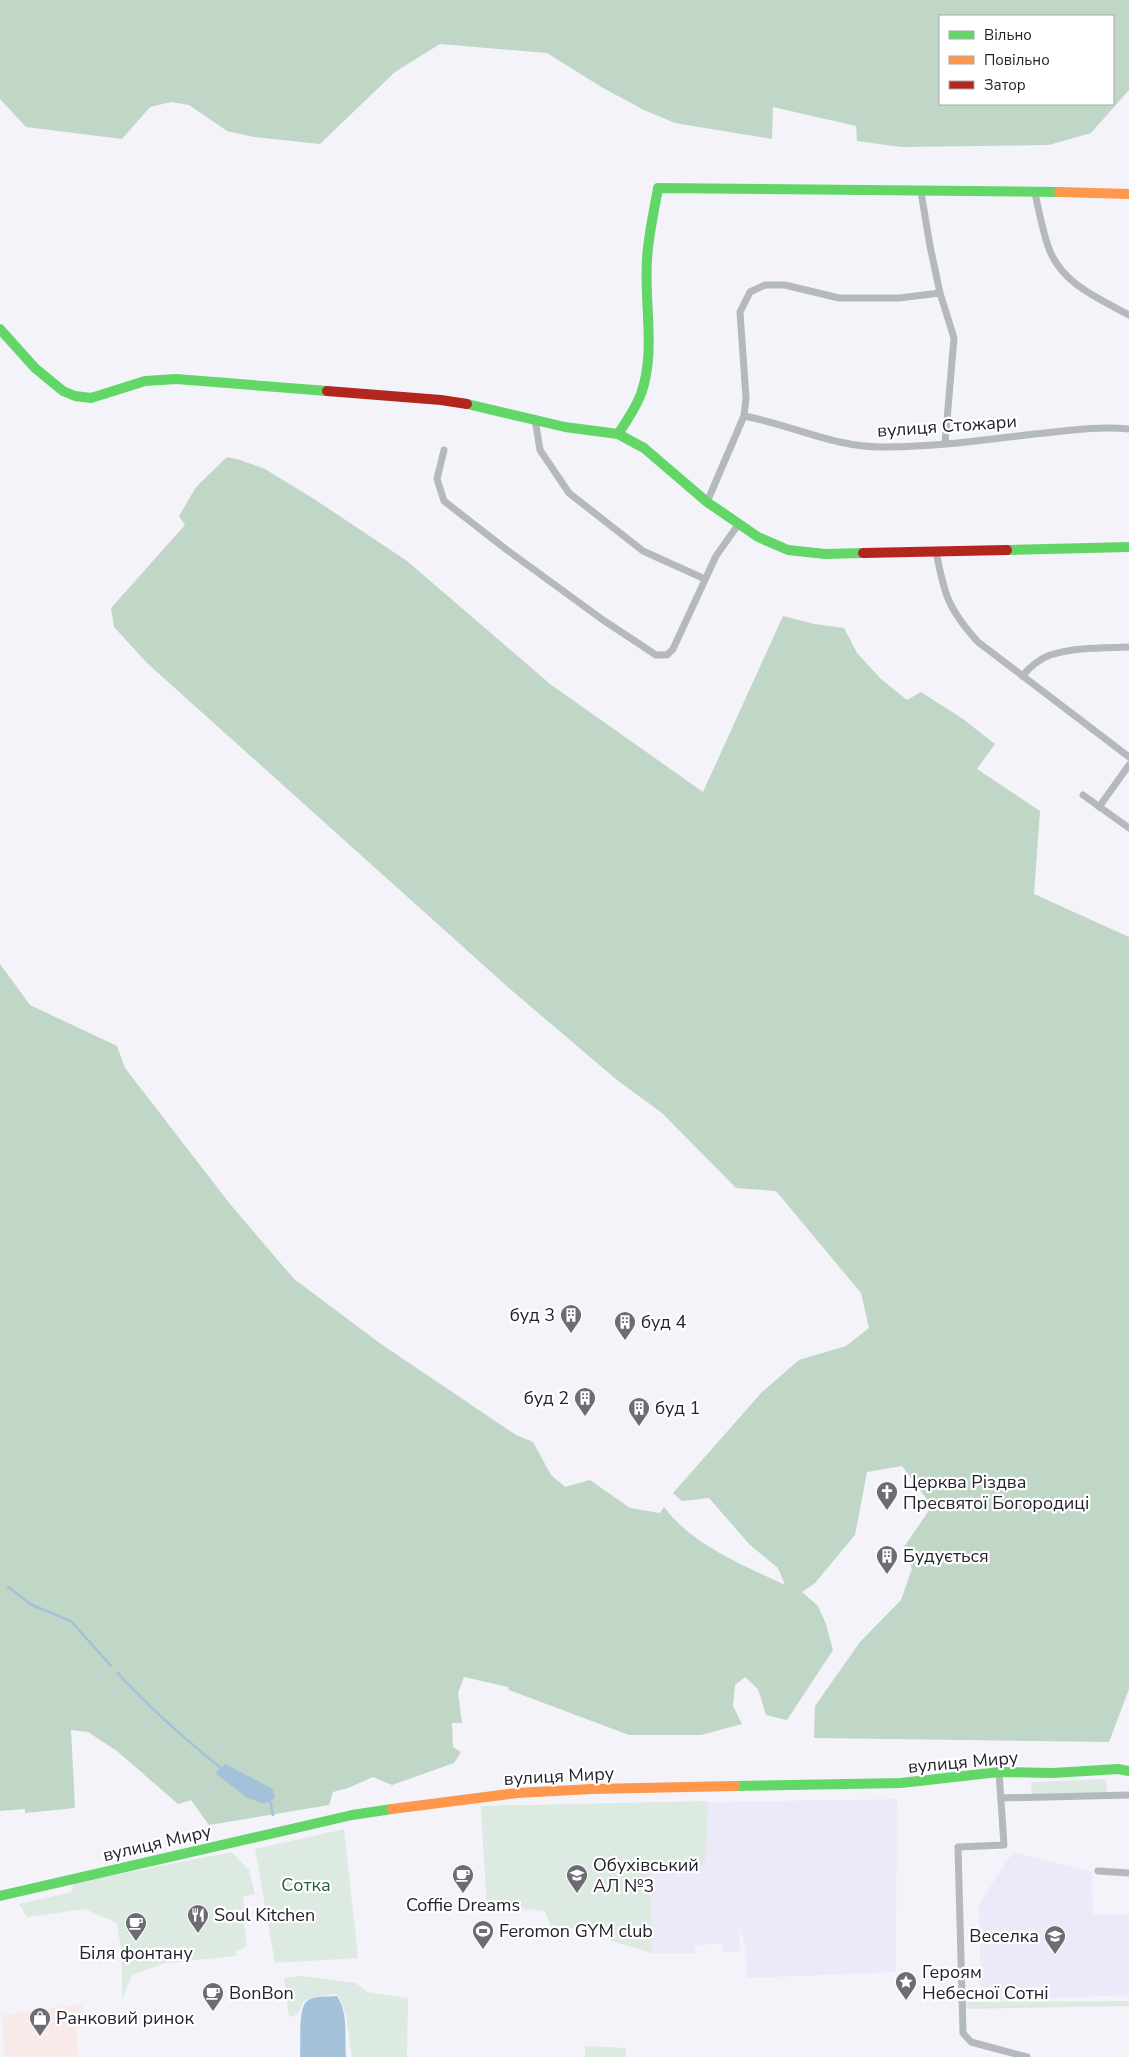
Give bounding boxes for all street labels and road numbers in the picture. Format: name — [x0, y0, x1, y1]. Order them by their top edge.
street label: вулиця Стожари — [876, 409, 1018, 443]
street label: вулиця Миру — [907, 1745, 1020, 1779]
street label: вулиця Миру — [503, 1761, 615, 1791]
street label: вулиця Миру — [100, 1819, 214, 1867]

